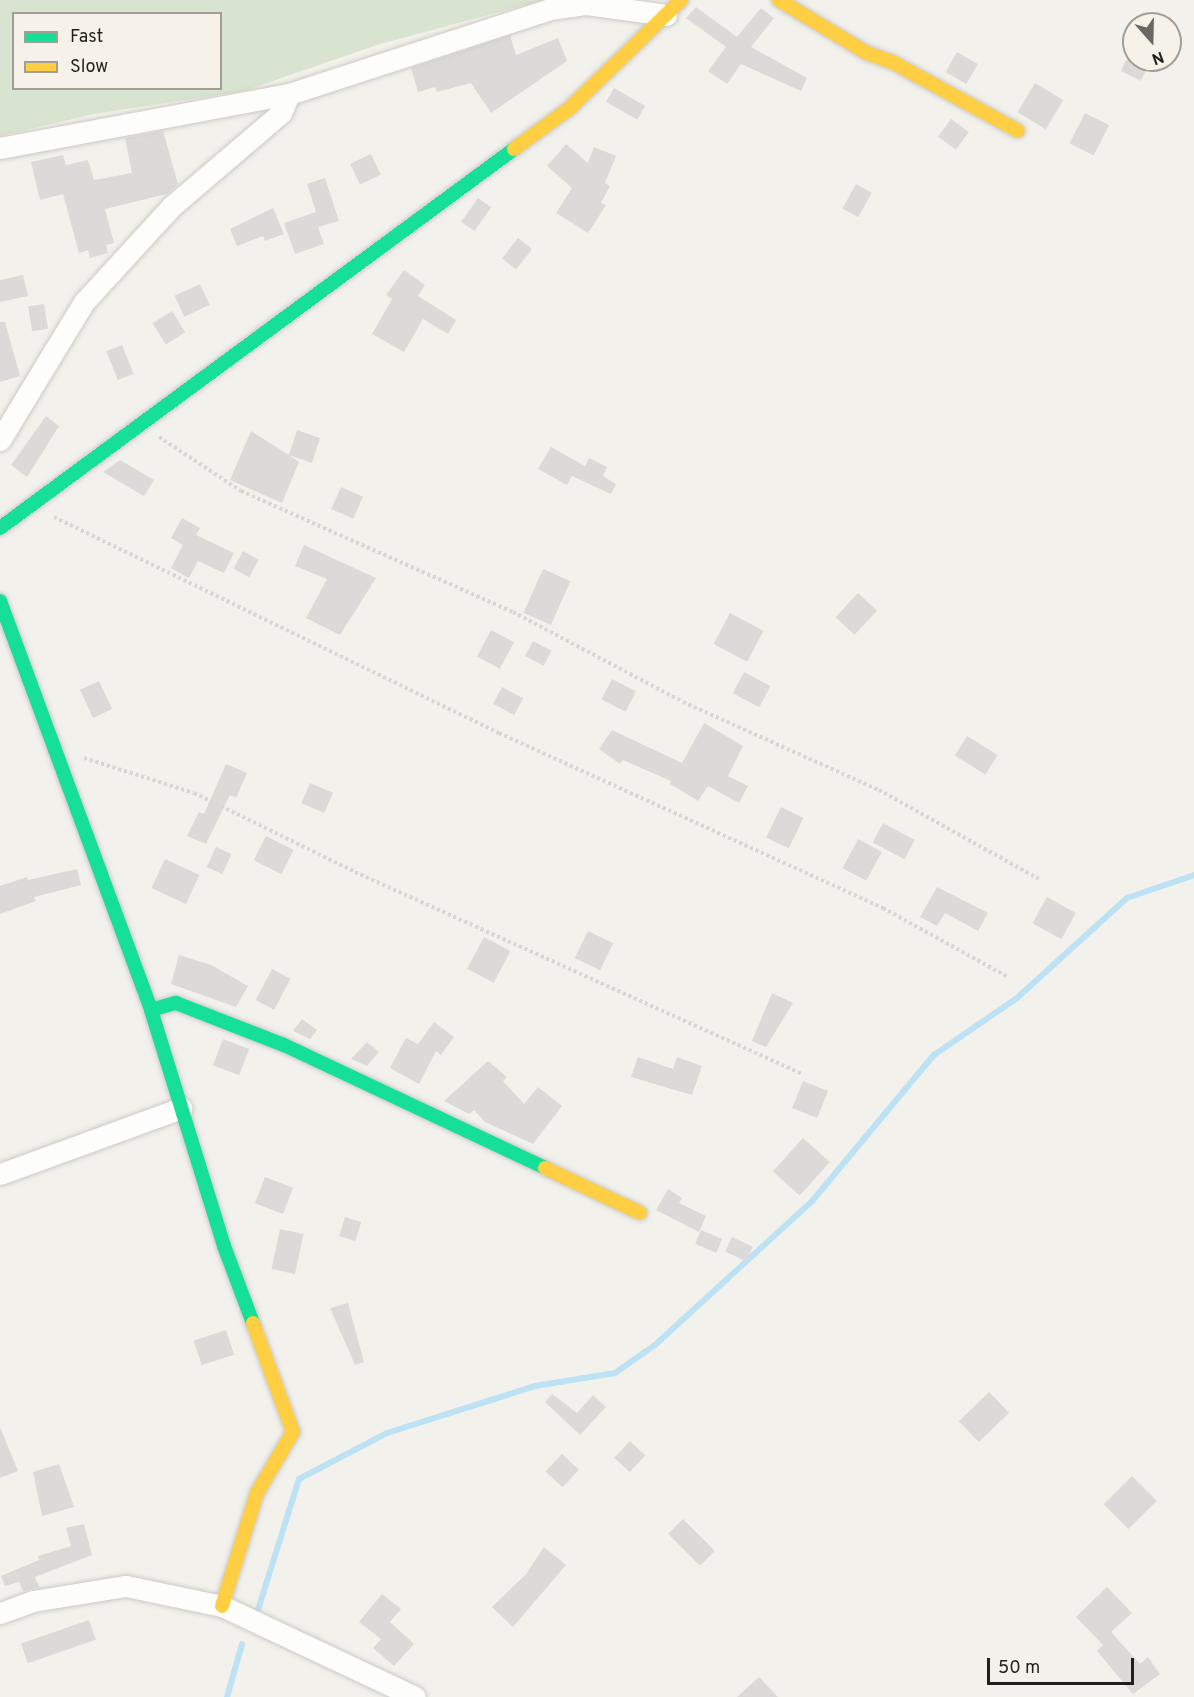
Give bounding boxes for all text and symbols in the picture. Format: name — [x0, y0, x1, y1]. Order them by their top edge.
legend — [12, 12, 222, 90]
north arrow — [1122, 12, 1182, 72]
text: Fast — [70, 26, 103, 49]
text: N — [1149, 46, 1166, 68]
text: Slow — [70, 56, 108, 79]
scale bar — [990, 1646, 1137, 1684]
text: 50 m — [998, 1657, 1040, 1680]

